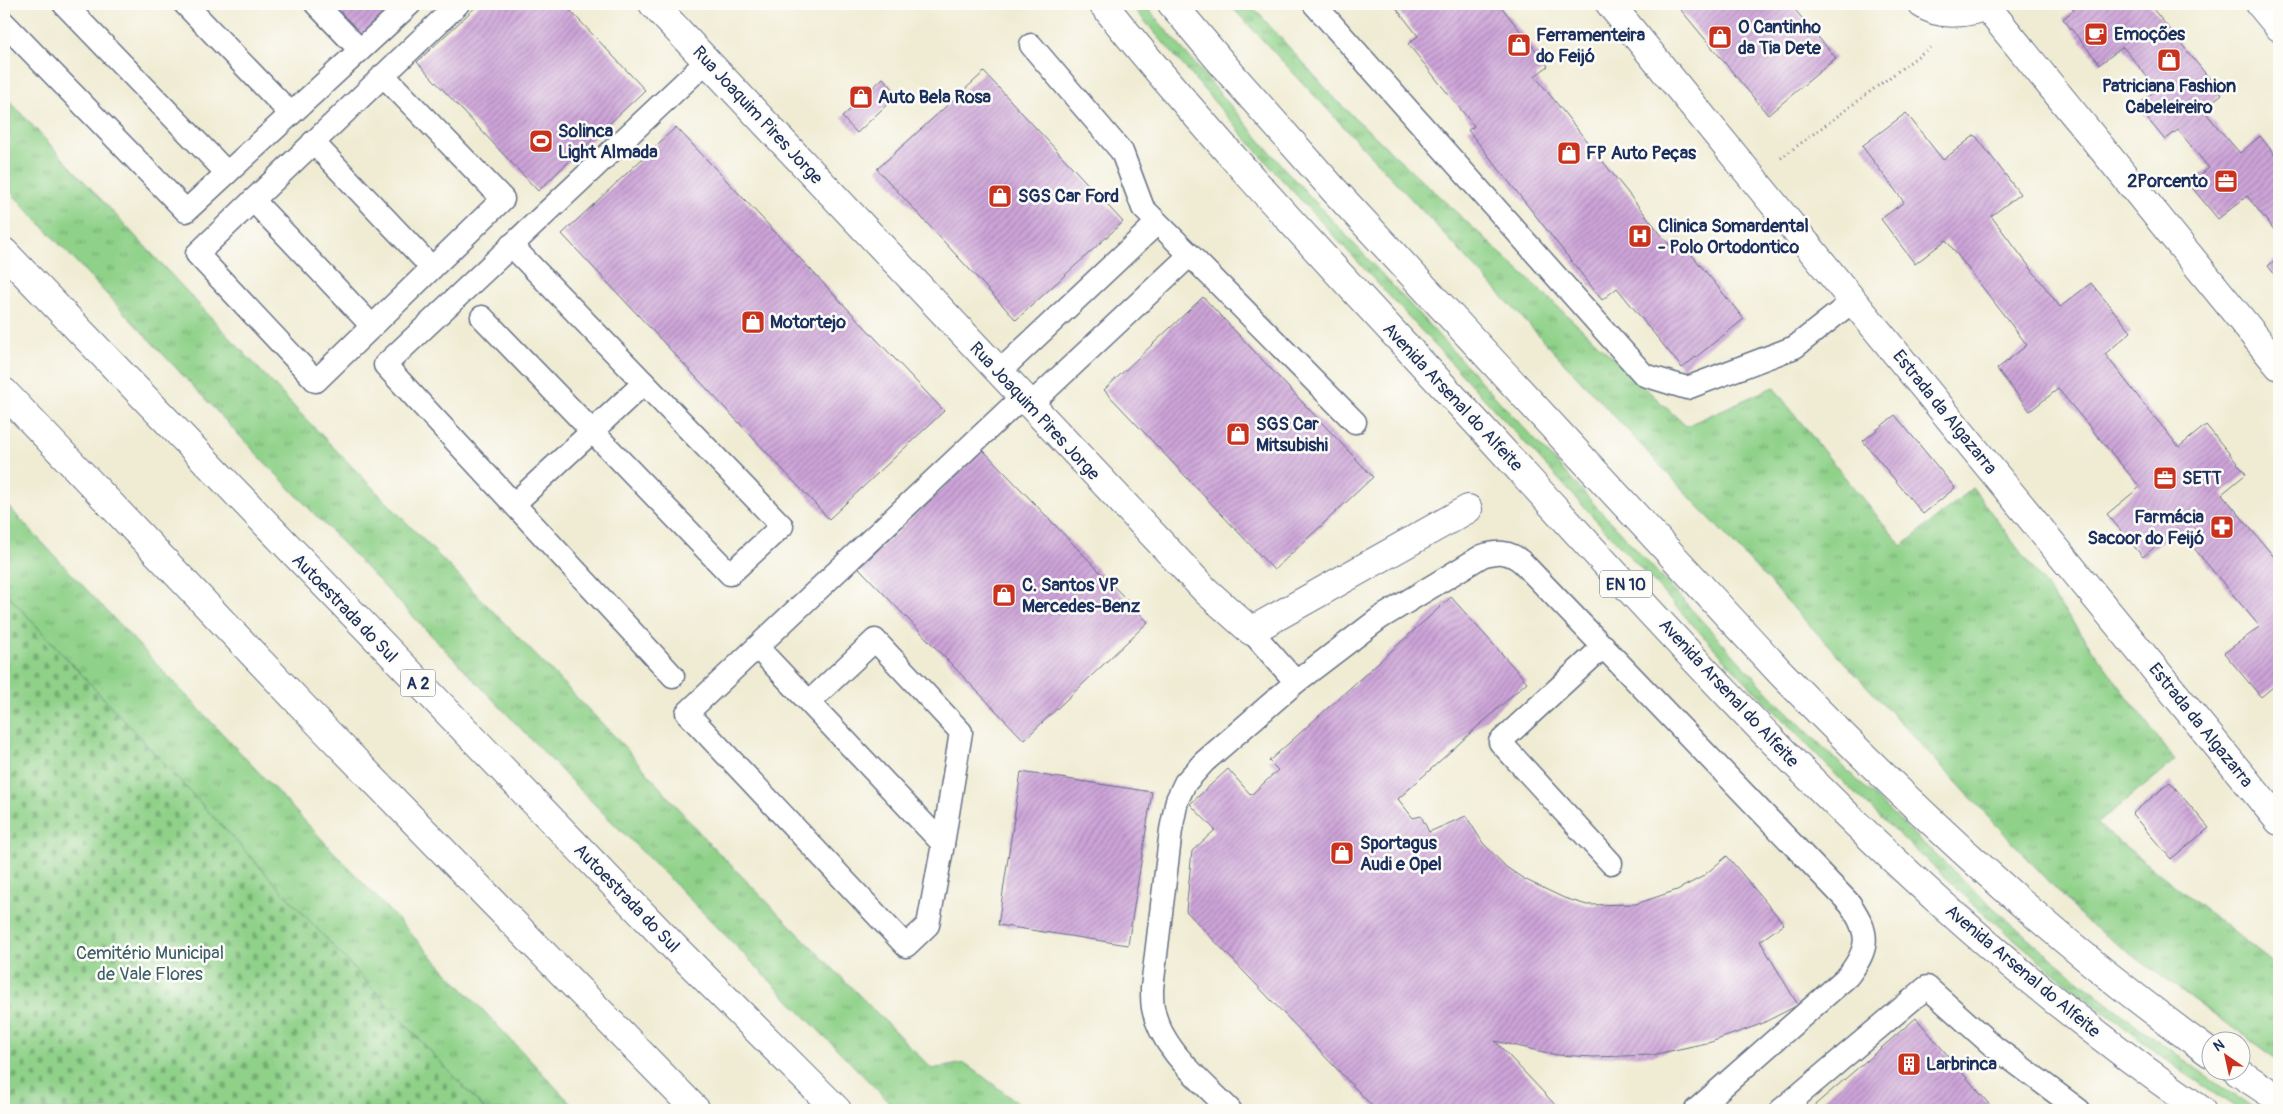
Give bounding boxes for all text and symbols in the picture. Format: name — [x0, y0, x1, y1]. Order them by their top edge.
place label: O Cantinho da Tia Dete — [1738, 16, 1822, 60]
cafe icon: Emoções — [2083, 21, 2109, 47]
place label: Emoções — [2114, 23, 2186, 46]
place label: Ferramenteira do Feijó — [1536, 24, 1646, 68]
shop icon: O Cantinho da Tia Dete — [1707, 24, 1733, 50]
shop icon: Ferramenteira do Feijó — [1506, 32, 1532, 58]
street label: Rua Joaquim Pires Jorge — [687, 41, 828, 190]
shop icon: Patriciana Fashion Cabeleireiro — [2156, 47, 2182, 73]
place label: Patriciana Fashion Cabeleireiro — [2102, 75, 2236, 119]
shop icon: Auto Bela Rosa — [848, 84, 874, 110]
place label: Auto Bela Rosa — [878, 86, 992, 109]
place label: Solinca Light Almada — [558, 120, 658, 164]
sports icon: Solinca Light Almada — [528, 128, 554, 154]
shop icon: FP Auto Peças — [1556, 140, 1582, 166]
place label: FP Auto Peças — [1586, 142, 1697, 165]
office icon: 2Porcento — [2213, 168, 2239, 194]
place label: 2Porcento — [2127, 170, 2208, 193]
shop icon: SGS Car Ford — [987, 183, 1013, 209]
place label: SGS Car Ford — [1018, 185, 1119, 208]
place label: Clinica Somardental - Polo Ortodontico — [1658, 215, 1809, 259]
hospital icon: Clinica Somardental - Polo Ortodontico — [1627, 223, 1653, 249]
shop icon: Motortejo — [740, 309, 766, 335]
place label: Motortejo — [770, 311, 846, 334]
street label: Avenida Arsenal do Alfeite — [1378, 318, 1528, 477]
street label: Rua Joaquim Pires Jorge — [964, 337, 1105, 486]
street label: Estrada da Algazarra — [1887, 345, 2002, 479]
place label: SGS Car Mitsubishi — [1256, 413, 1328, 457]
shop icon: SGS Car Mitsubishi — [1225, 421, 1251, 447]
office icon: SETT — [2152, 465, 2178, 491]
place label: SETT — [2182, 467, 2222, 490]
place label: Farmácia Sacoor do Feijó — [2088, 506, 2205, 550]
pharmacy icon: Farmácia Sacoor do Feijó — [2209, 514, 2235, 540]
street label: Autoestrada do Sul — [287, 549, 403, 668]
road number: EN 10 — [1600, 570, 1652, 598]
place label: C. Santos VP Mercedes-Benz — [1022, 574, 1141, 618]
shop icon: C. Santos VP Mercedes-Benz — [991, 582, 1017, 608]
street label: Avenida Arsenal do Alfeite — [1654, 614, 1804, 773]
street label: Estrada da Algazarra — [2143, 658, 2258, 792]
road number: A 2 — [400, 670, 436, 696]
place label: Sportagus Audi e Opel — [1360, 832, 1442, 876]
street label: Autoestrada do Sul — [569, 839, 685, 958]
shop icon: Sportagus Audi e Opel — [1329, 840, 1355, 866]
street label: Avenida Arsenal do Alfeite — [1940, 900, 2105, 1043]
park label: Cemitério Municipal de Vale Flores — [76, 942, 224, 986]
north arrow — [2200, 1032, 2250, 1082]
text: N — [2210, 1036, 2228, 1055]
building icon: Larbrinca — [1896, 1051, 1922, 1077]
place label: Larbrinca — [1926, 1053, 1998, 1076]

